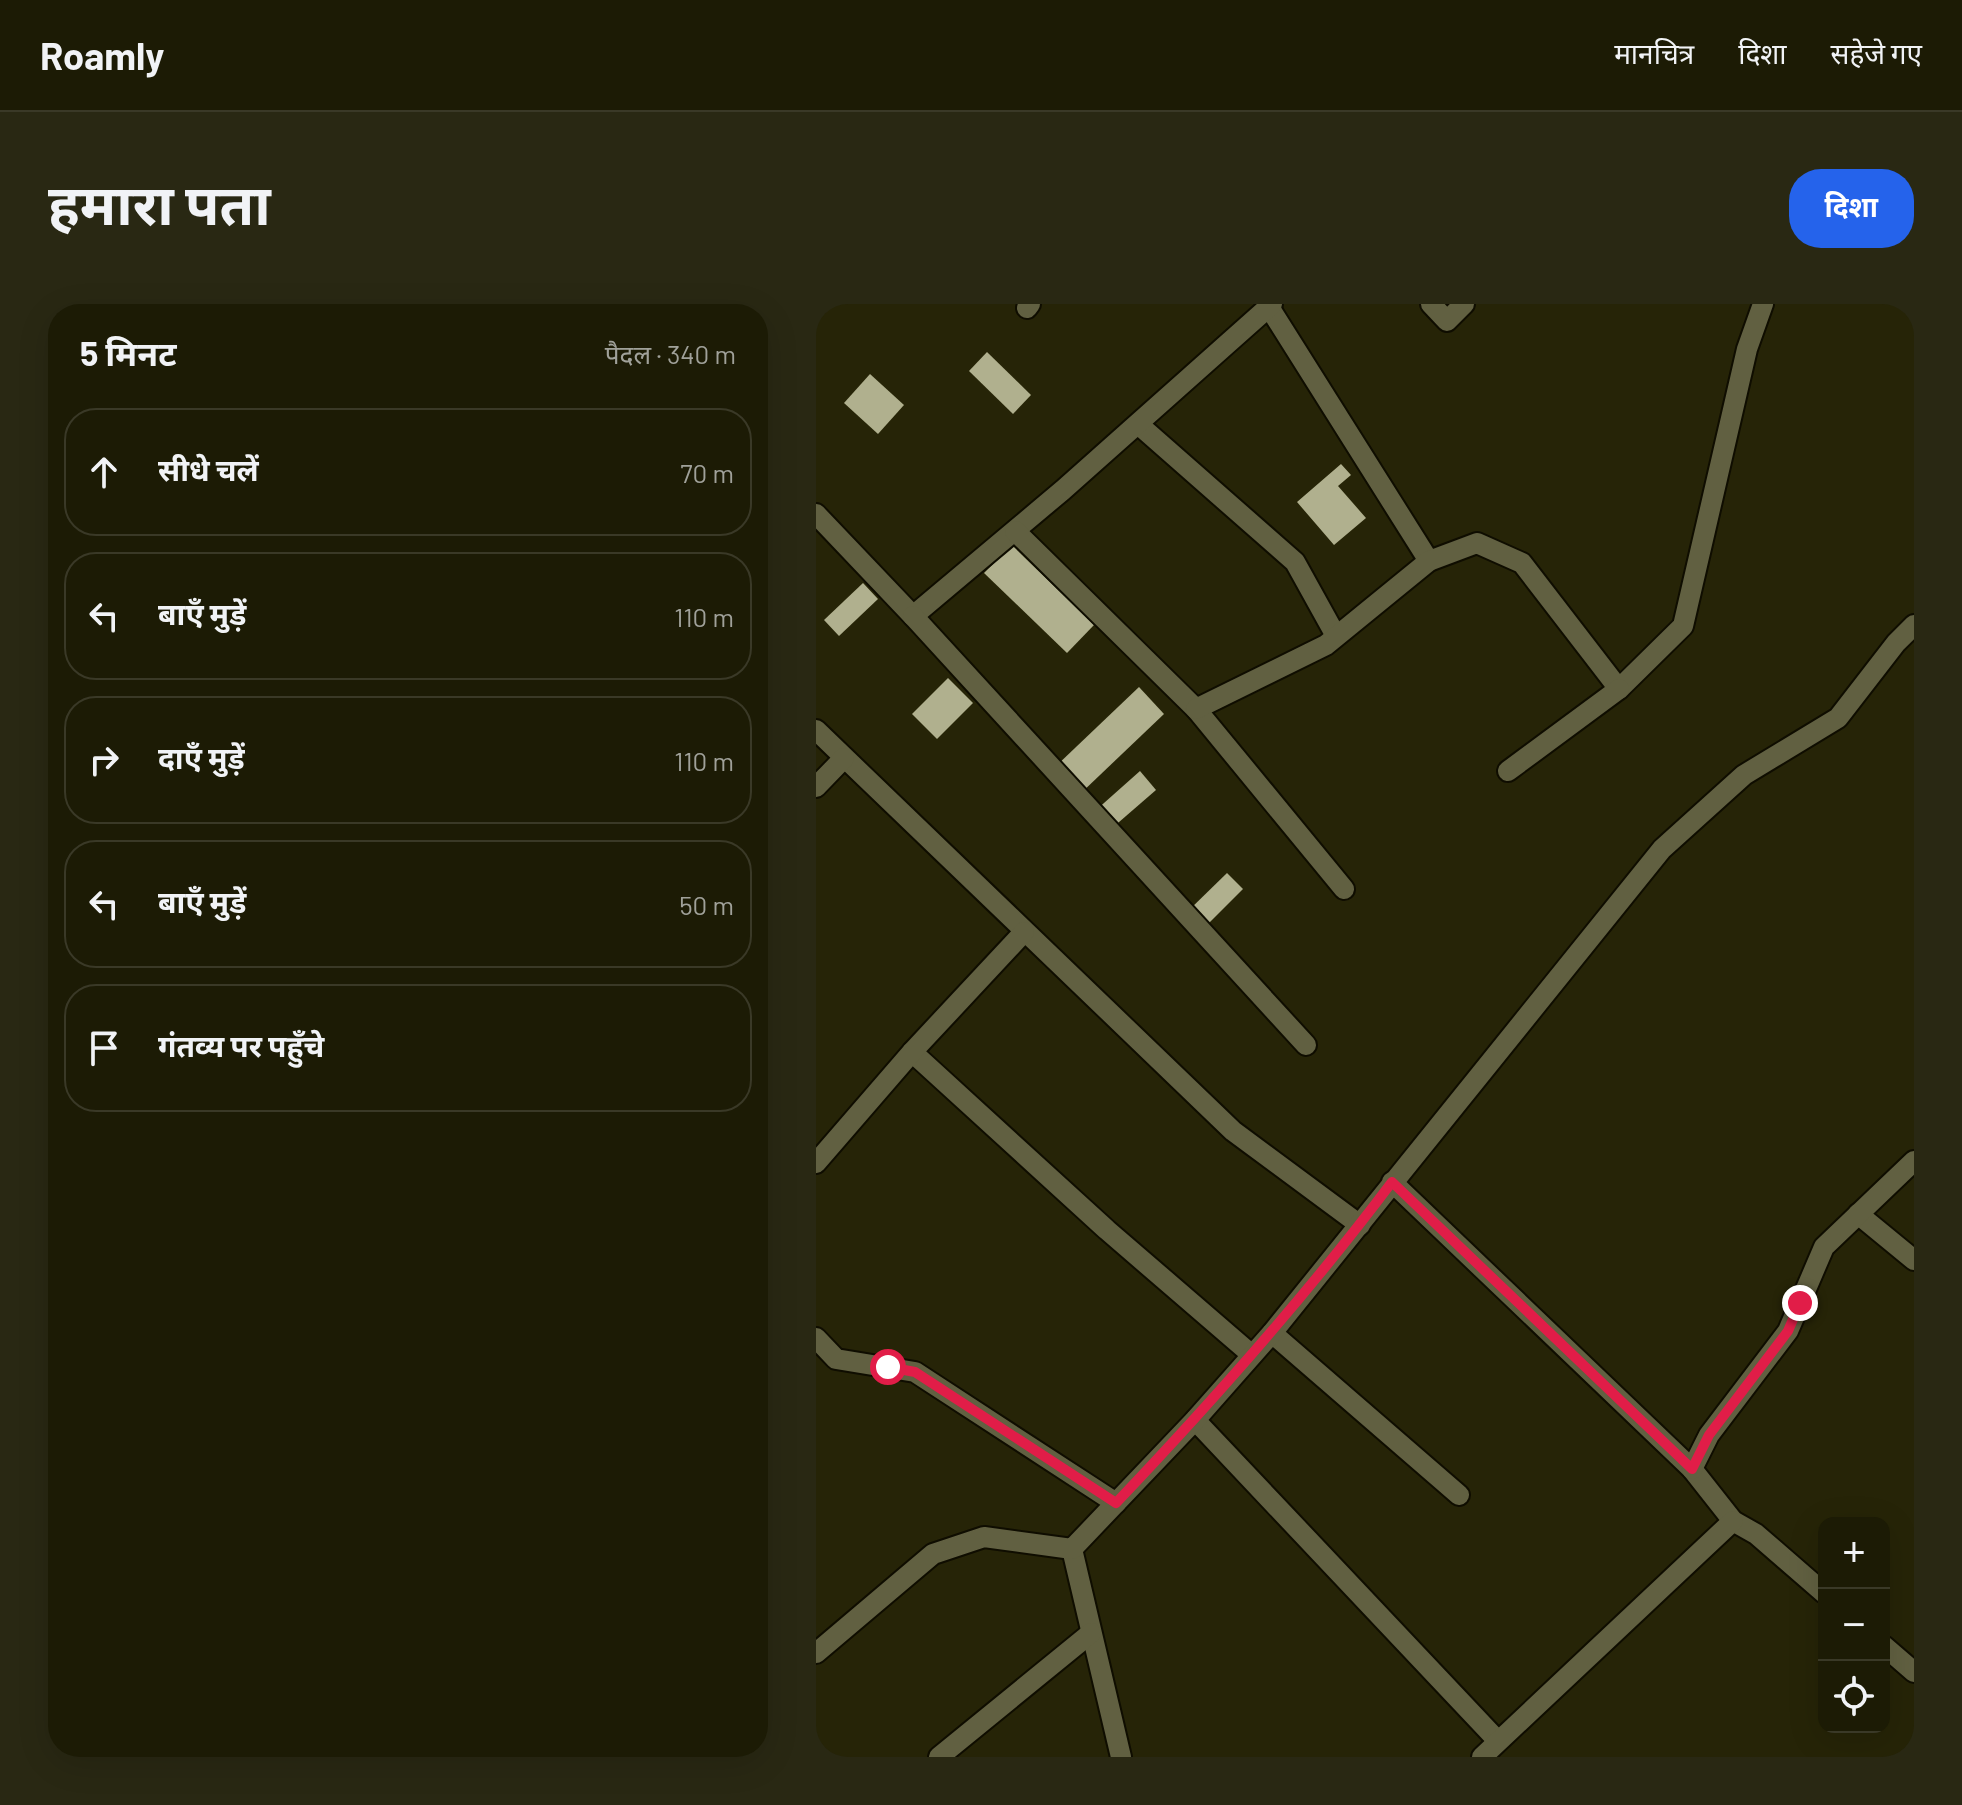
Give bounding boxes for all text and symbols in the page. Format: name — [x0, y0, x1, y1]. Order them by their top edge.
text: Roamly — [40, 32, 164, 78]
text: मानचित्र — [1614, 36, 1694, 70]
text: दिशा — [1738, 36, 1787, 70]
text: सहेजे गए — [1831, 36, 1922, 70]
text: हमारा पता — [48, 169, 271, 236]
button: दिशा — [1789, 169, 1914, 248]
text: 5 मिनट — [80, 332, 177, 373]
text: पैदल · 340 m — [605, 338, 736, 369]
icon: ahead — [82, 450, 126, 494]
text: सीधे चलें — [158, 451, 259, 487]
text: 70 m — [680, 457, 734, 488]
icon: left — [82, 594, 126, 638]
text: बाएँ मुड़ें — [158, 595, 246, 631]
text: 110 m — [674, 601, 734, 632]
icon: right — [82, 738, 126, 782]
text: दाएँ मुड़ें — [158, 739, 245, 775]
text: 110 m — [674, 745, 734, 776]
icon: left — [82, 882, 126, 926]
text: बाएँ मुड़ें — [158, 883, 246, 919]
text: 50 m — [679, 889, 734, 920]
icon: arrive — [82, 1026, 126, 1070]
text: गंतव्य पर पहुँचे — [158, 1027, 324, 1063]
route end — [1782, 1285, 1818, 1321]
route start — [870, 1349, 906, 1385]
map controls — [1818, 1517, 1890, 1733]
button: + — [1818, 1517, 1890, 1589]
button: − — [1818, 1589, 1890, 1661]
button: locate — [1818, 1661, 1890, 1733]

